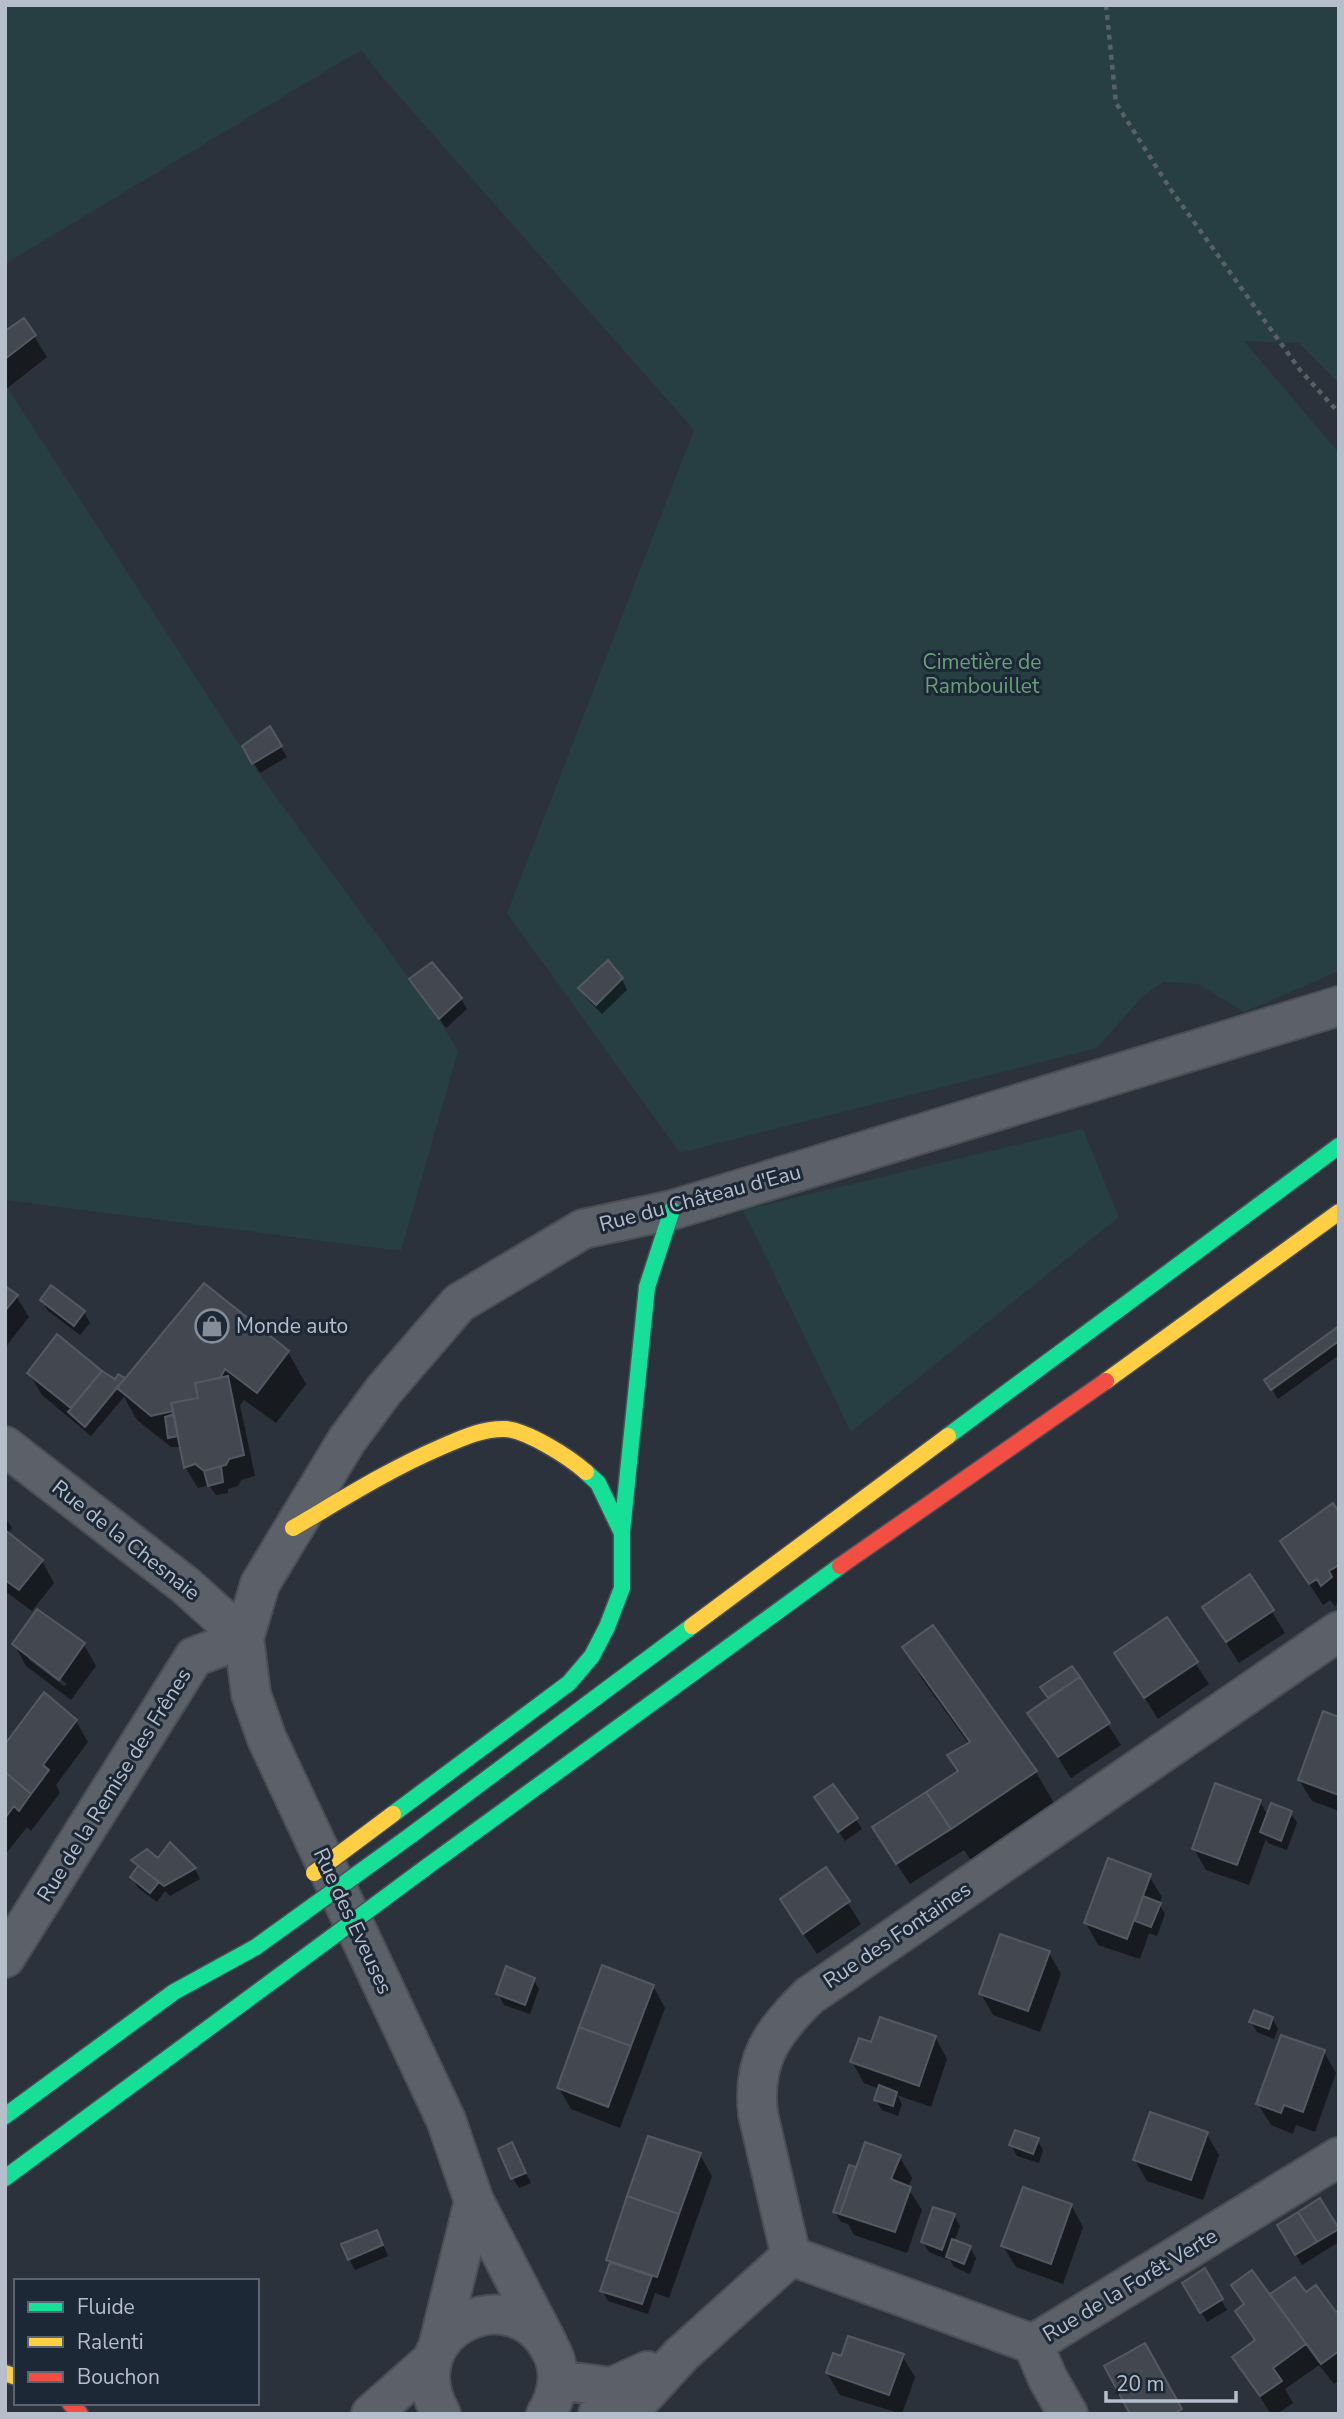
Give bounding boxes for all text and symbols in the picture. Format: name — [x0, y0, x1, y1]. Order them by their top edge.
park label: Cimetière de Rambouillet — [923, 648, 1041, 700]
street label: Rue du Château d'Eau — [596, 1158, 804, 1238]
shop icon: Monde auto — [193, 1307, 231, 1345]
place label: Monde auto — [236, 1312, 348, 1340]
street label: Rue de la Chesnaie — [46, 1473, 206, 1607]
street label: Rue de la Remise des Frênes — [30, 1663, 198, 1907]
street label: Rue des Eveuses — [307, 1843, 399, 1999]
street label: Rue des Fontaines — [818, 1875, 976, 1995]
street label: Rue de la Forêt Verte — [1038, 2222, 1222, 2348]
legend — [14, 2279, 259, 2405]
text: Fluide — [77, 2293, 135, 2321]
text: Ralenti — [77, 2328, 144, 2356]
scale bar — [1106, 2360, 1236, 2404]
text: Bouchon — [77, 2363, 160, 2391]
text: 20 m — [1116, 2370, 1165, 2398]

